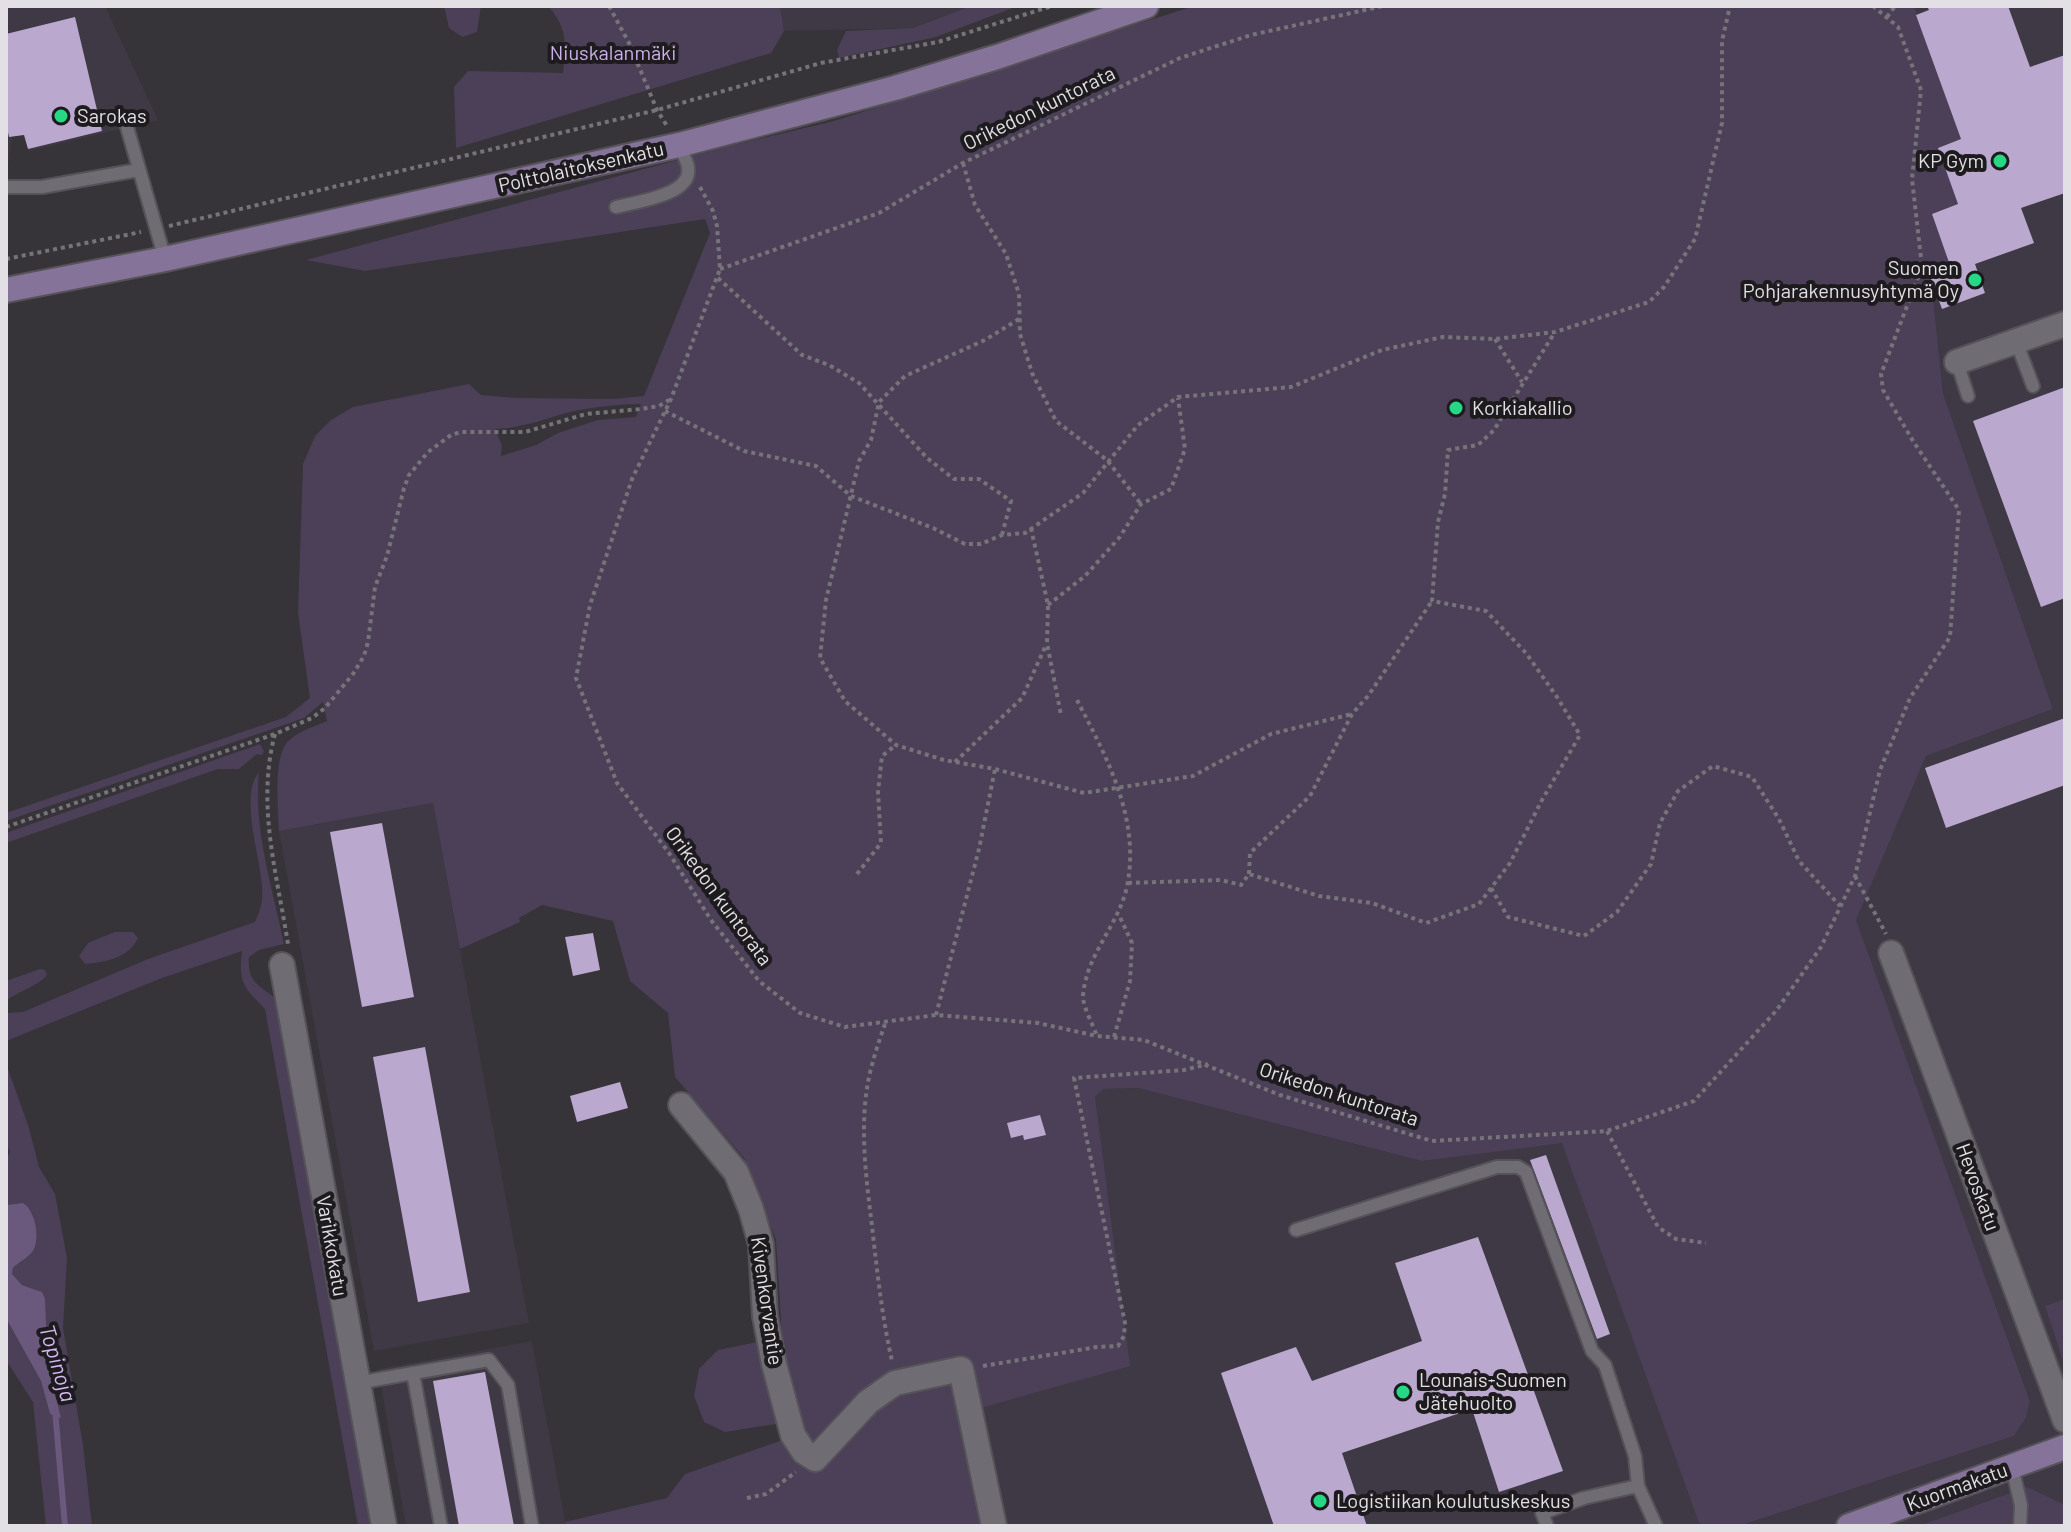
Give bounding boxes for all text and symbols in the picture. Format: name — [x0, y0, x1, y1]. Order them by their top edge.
park label: Niuskalanmäki — [550, 40, 676, 64]
street label: Orikedon kuntorata — [959, 60, 1118, 154]
place label: Sarokas — [77, 103, 147, 127]
marker: Sarokas — [52, 107, 70, 125]
street label: Polttolaitoksenkatu — [496, 135, 666, 197]
place label: KP Gym — [1918, 148, 1984, 172]
marker: KP Gym — [1991, 152, 2009, 170]
place label: Suomen Pohjarakennusyhtymä Oy — [1743, 255, 1959, 302]
marker: Suomen Pohjarakennusyhtymä Oy — [1966, 271, 1984, 289]
place label: Korkiakallio — [1472, 395, 1573, 419]
marker: Korkiakallio — [1447, 399, 1465, 417]
street label: Orikedon kuntorata — [661, 821, 778, 970]
street label: Orikedon kuntorata — [1257, 1056, 1422, 1130]
street label: Hevoskatu — [1952, 1140, 2006, 1234]
street label: Varikkokatu — [312, 1194, 354, 1298]
street label: Kivenkorvantie — [747, 1235, 789, 1367]
water label: Topinoja — [35, 1321, 83, 1404]
place label: Lounais-Suomen Jätehuolto — [1419, 1367, 1567, 1414]
marker: Lounais-Suomen Jätehuolto — [1394, 1383, 1412, 1401]
street label: Kuormakatu — [1903, 1457, 2011, 1515]
place label: Logistiikan koulutuskeskus — [1336, 1488, 1570, 1512]
marker: Logistiikan koulutuskeskus — [1311, 1492, 1329, 1510]

